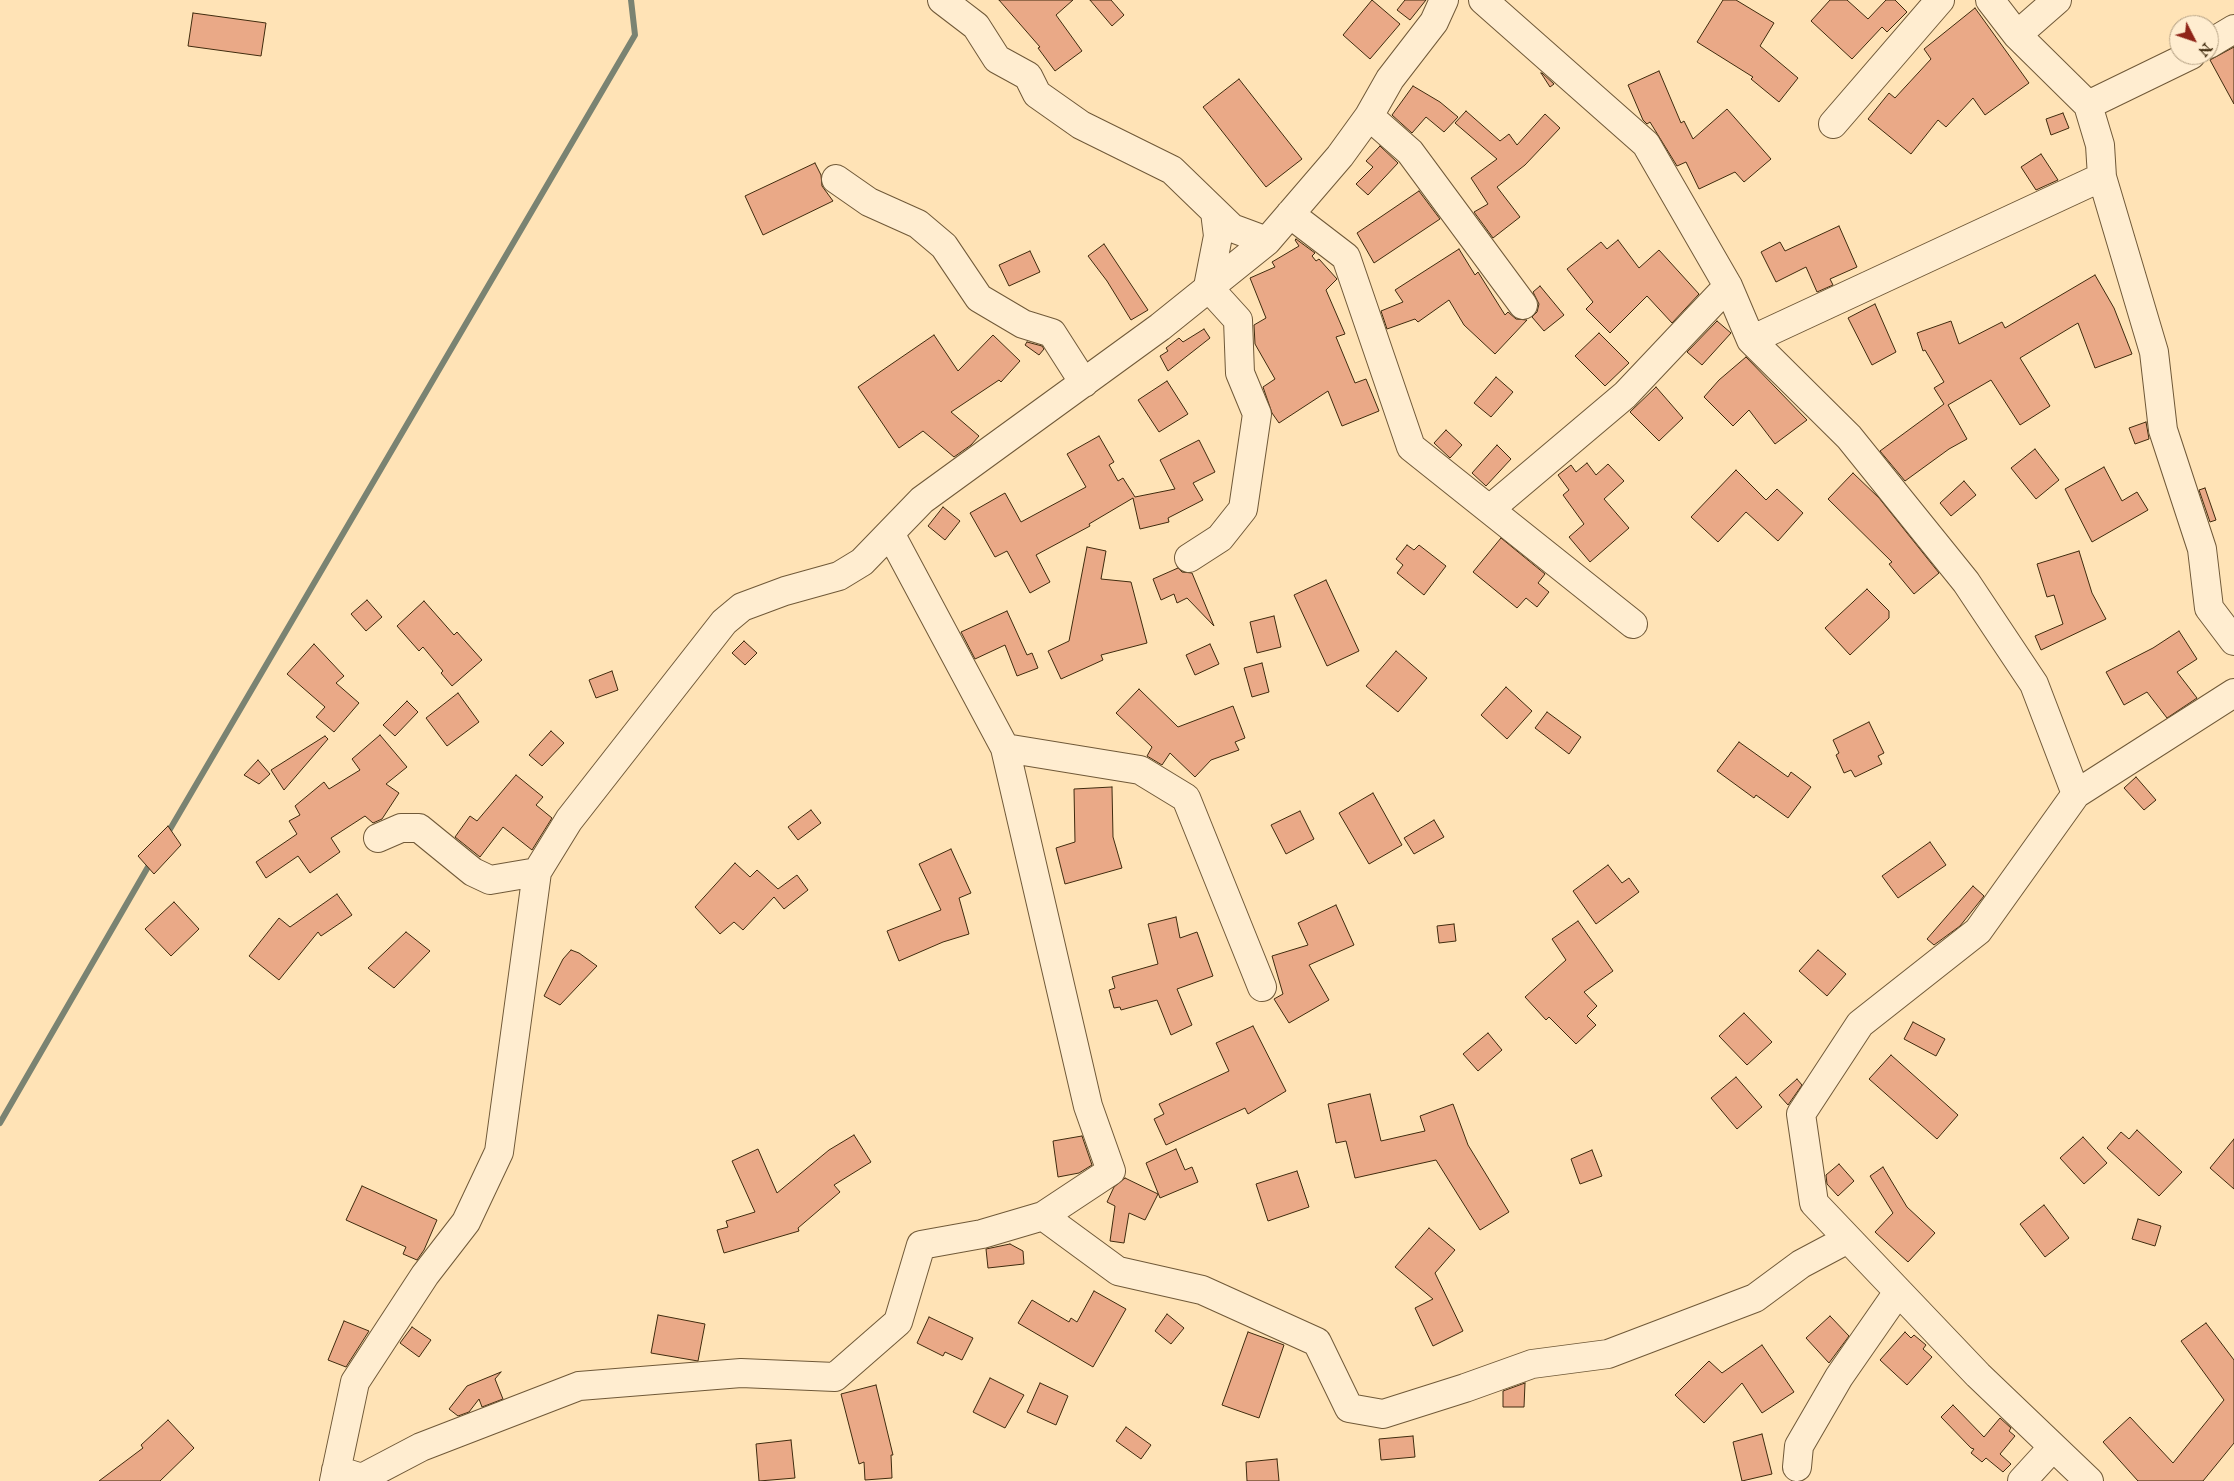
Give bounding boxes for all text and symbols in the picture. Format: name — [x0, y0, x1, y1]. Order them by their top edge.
north arrow — [2169, 15, 2219, 65]
text: N — [2194, 39, 2215, 60]

